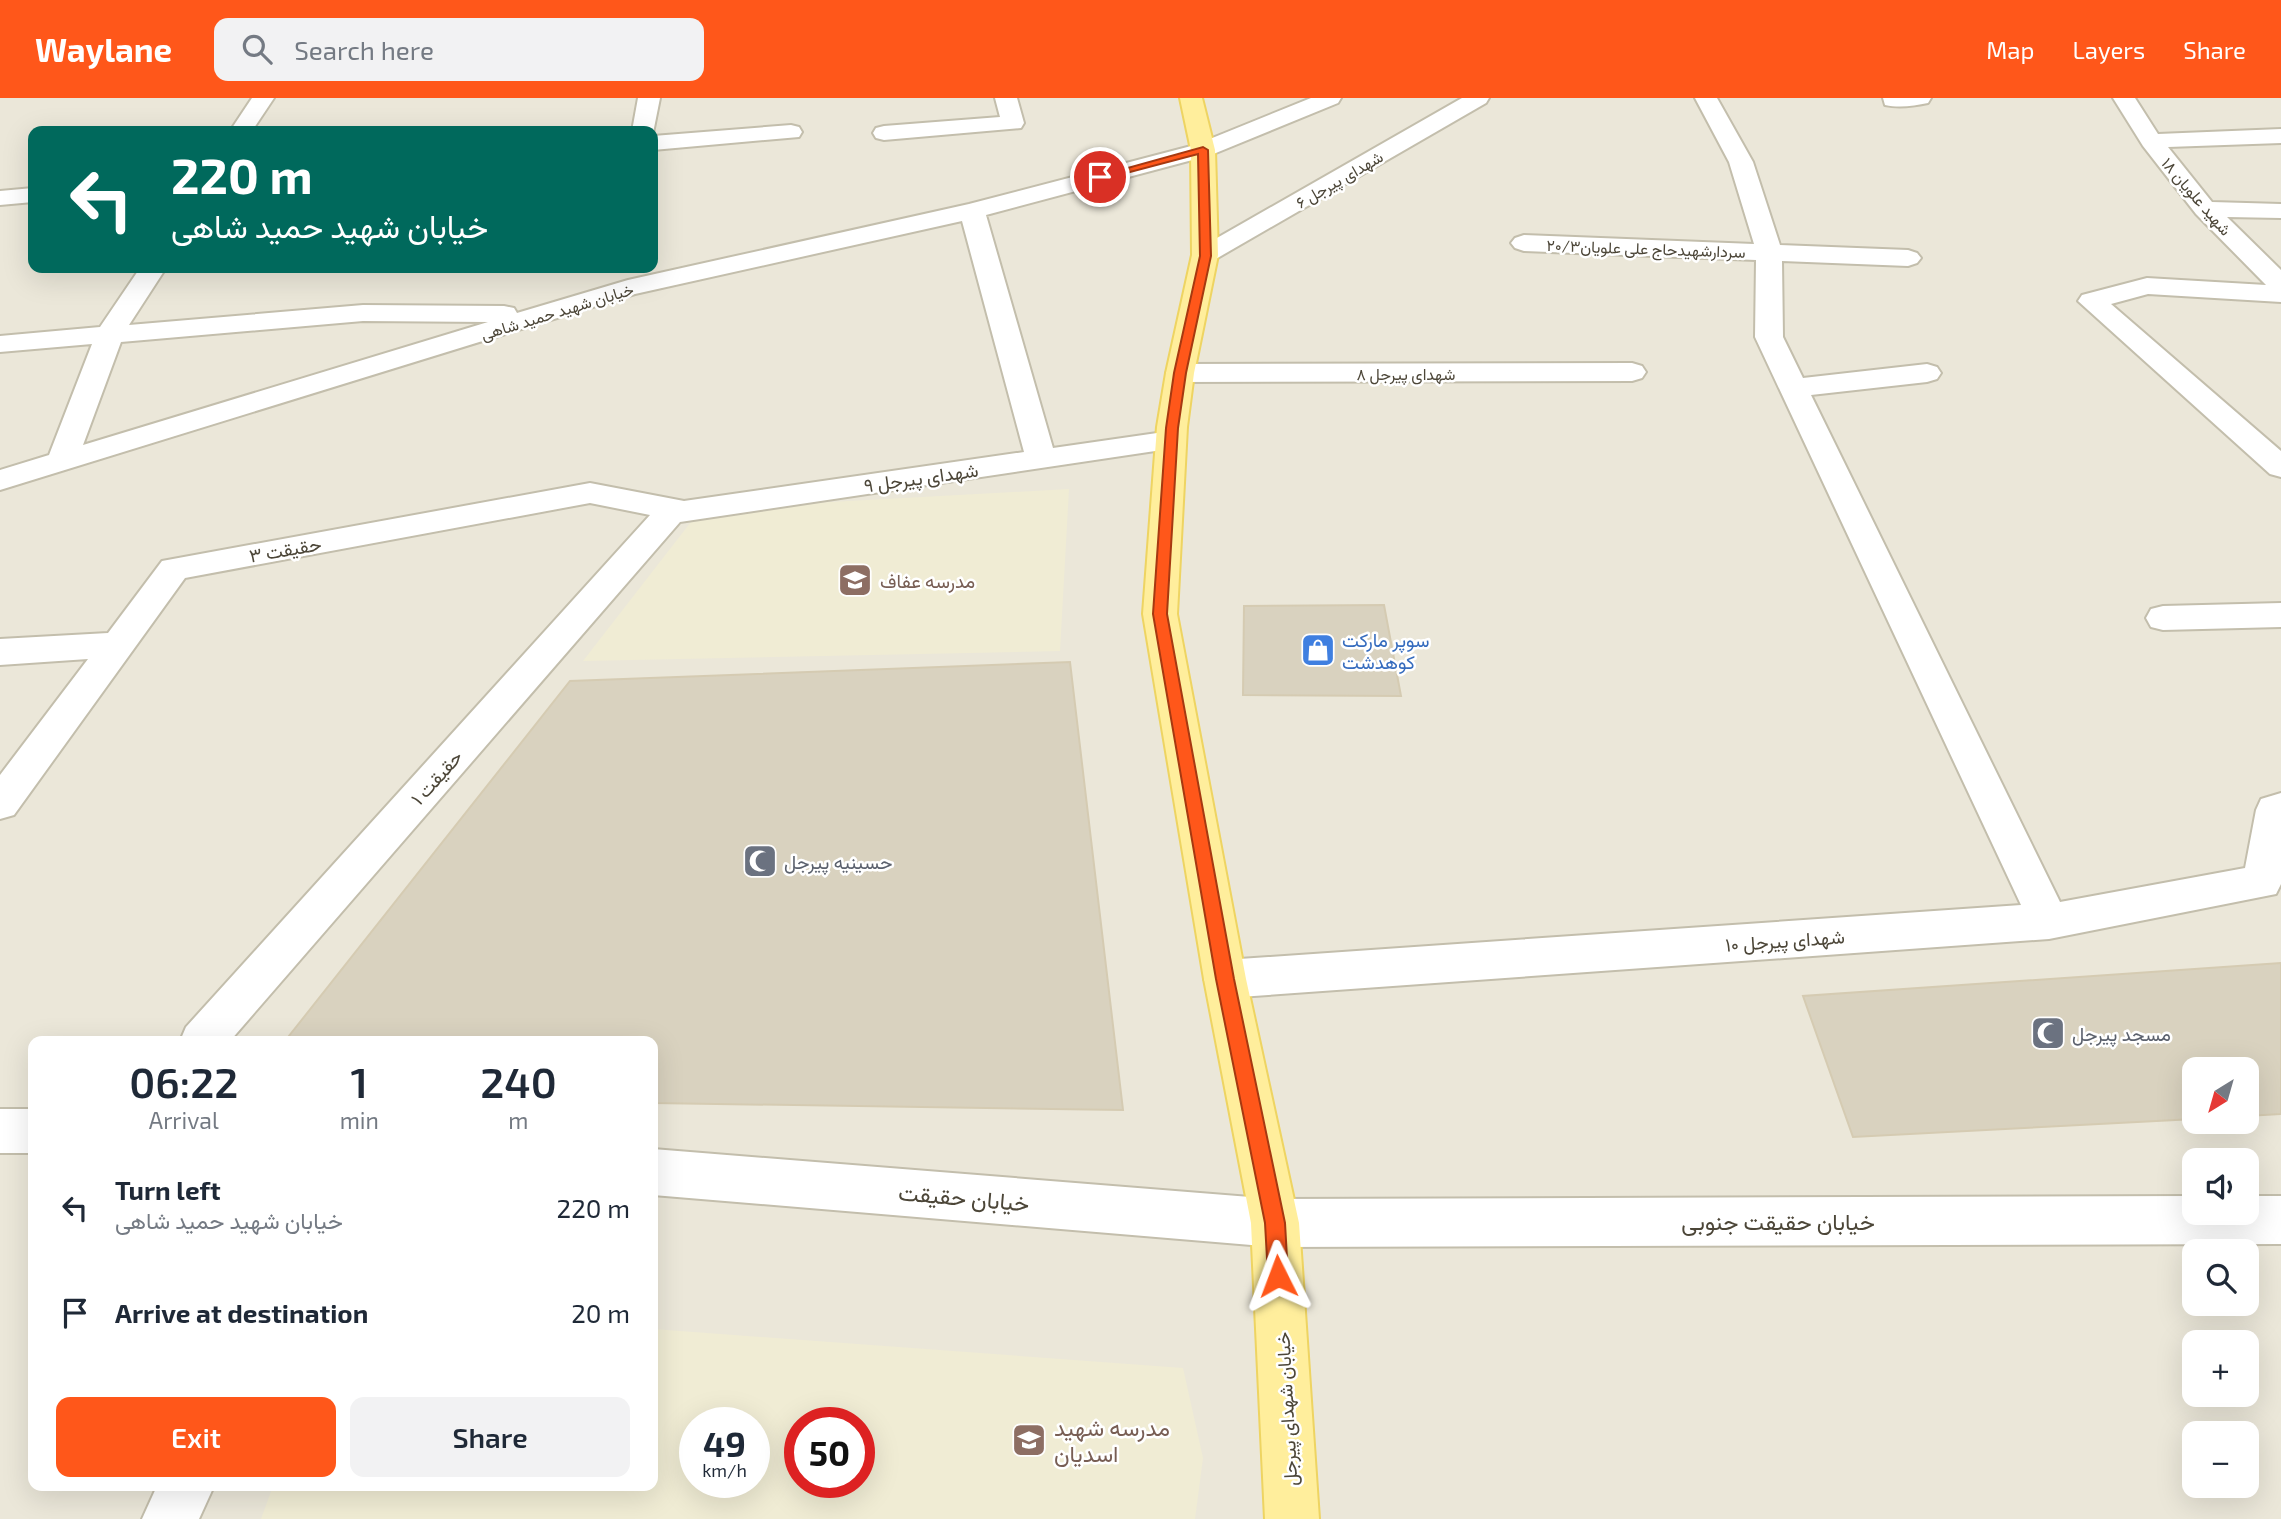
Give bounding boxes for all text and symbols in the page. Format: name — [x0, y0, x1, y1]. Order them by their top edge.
search box — [214, 18, 704, 81]
text: Waylane — [35, 29, 172, 69]
icon: search — [238, 30, 276, 68]
text: Search here — [294, 34, 434, 65]
text: Map — [1986, 35, 2034, 64]
text: Layers — [2072, 35, 2145, 64]
text: Share — [2183, 35, 2246, 64]
text: 220 m — [171, 145, 313, 204]
street label: شهدای پیرجل ۶ — [1292, 146, 1387, 214]
pin — [1070, 147, 1130, 207]
street label: شهید علویان ۱۸ — [2157, 153, 2236, 240]
icon: left — [56, 154, 147, 245]
icon: arrive — [1081, 158, 1119, 196]
text: خیابان شهید حمید شاهی — [171, 206, 488, 244]
street label: سردارشهیدحاج علی علویان۲۰/۳ — [1546, 235, 1746, 264]
street label: خیابان شهید حمید شاهی — [478, 279, 636, 345]
street label: شهدای پیرجل ۸ — [1357, 364, 1455, 386]
street label: شهدای پیرجل ۹ — [862, 458, 980, 499]
street label: حقیقت ۳ — [247, 531, 323, 568]
school or university icon: مدرسه عفاف — [836, 561, 874, 599]
place label: مدرسه عفاف — [880, 569, 975, 593]
place label: سوپر مارکت کوهدشت — [1342, 628, 1430, 674]
shop icon: سوپر مارکت کوهدشت — [1299, 631, 1337, 669]
street label: حقیقت ۱ — [405, 745, 467, 810]
mosque icon: حسینیه پیرجل — [741, 842, 779, 880]
place label: حسینیه پیرجل — [784, 850, 892, 876]
street label: شهدای پیرجل ۱۰ — [1724, 924, 1846, 959]
mosque icon: مسجد پیرجل — [2029, 1014, 2067, 1052]
place label: مسجد پیرجل — [2072, 1022, 2171, 1048]
text: 06:22 — [129, 1056, 238, 1106]
text: 1 — [350, 1056, 368, 1106]
text: 240 — [480, 1056, 557, 1106]
north arrow — [2182, 1057, 2259, 1134]
map controls — [2182, 1057, 2259, 1498]
text: Arrival — [149, 1106, 219, 1134]
text: min — [340, 1106, 379, 1134]
text: m — [508, 1106, 529, 1134]
button: sound — [2182, 1148, 2259, 1225]
text: Turn left — [115, 1174, 221, 1205]
street label: خیابان حقیقت — [897, 1177, 1031, 1217]
icon: left — [56, 1189, 94, 1227]
text: 220 m — [557, 1192, 630, 1223]
text: خیابان شهید حمید شاهی — [115, 1206, 343, 1234]
street label: خیابان حقیقت جنوبی — [1681, 1207, 1875, 1237]
position arrow — [1241, 1239, 1315, 1313]
button: search — [2182, 1239, 2259, 1316]
icon: arrive — [56, 1294, 94, 1332]
text: Arrive at destination — [115, 1297, 368, 1328]
text: 20 m — [571, 1297, 630, 1328]
button: + — [2182, 1330, 2259, 1407]
street label: خیابان شهدای پیرجل — [1270, 1331, 1305, 1487]
button: Exit — [56, 1397, 336, 1477]
button: Share — [350, 1397, 630, 1477]
speed limit sign: 50 — [784, 1407, 875, 1498]
place label: مدرسه شهید اسدیان — [1054, 1413, 1170, 1467]
school or university icon: مدرسه شهید اسدیان — [1010, 1421, 1048, 1459]
button: − — [2182, 1421, 2259, 1498]
text: 49 — [703, 1422, 746, 1464]
text: km/h — [702, 1459, 747, 1481]

